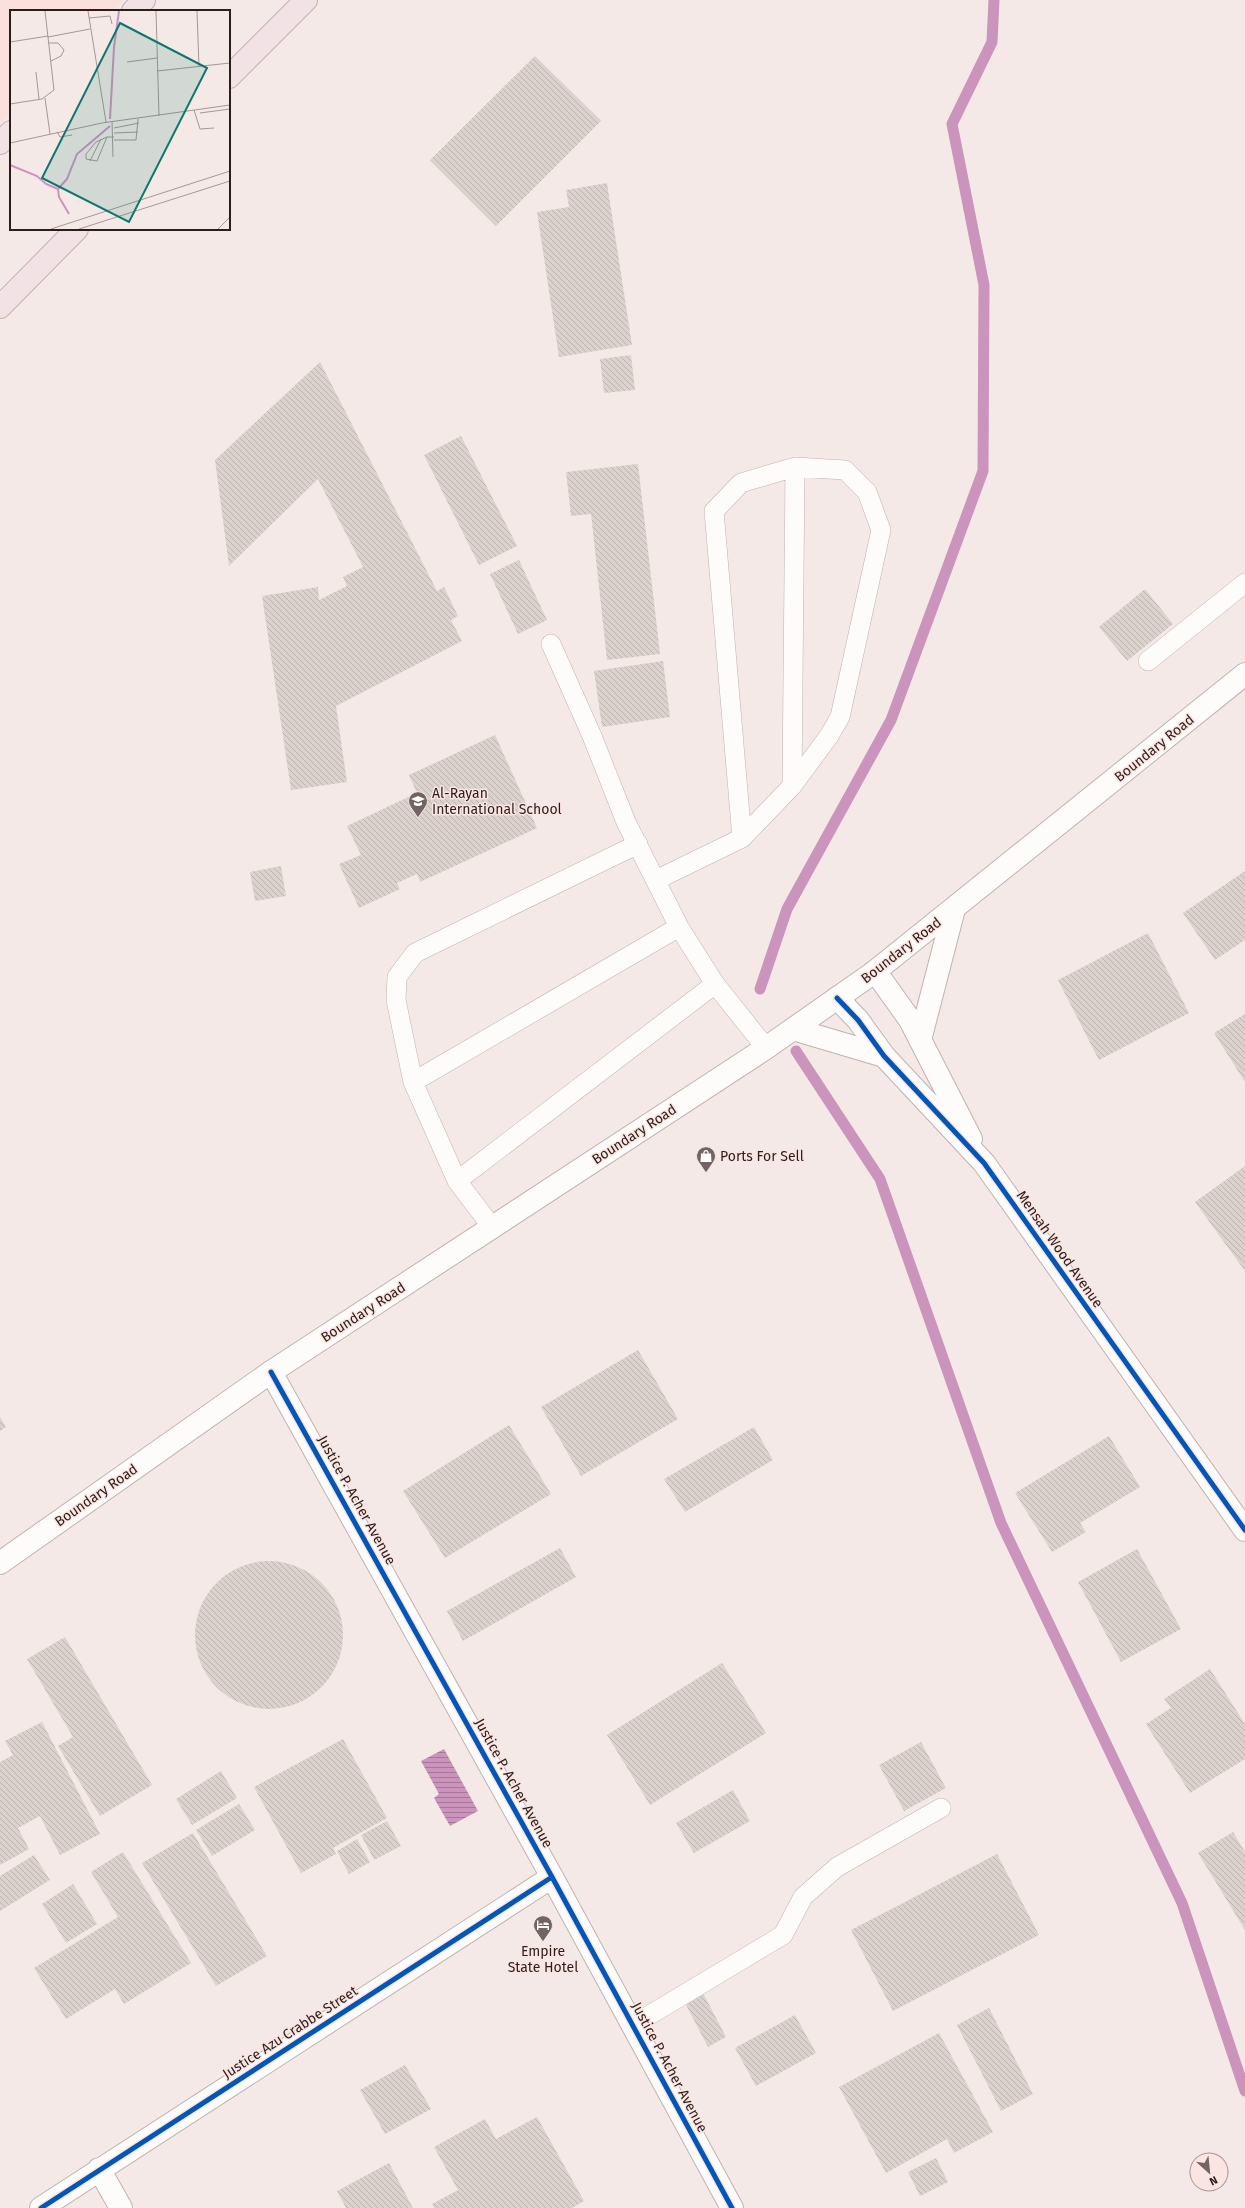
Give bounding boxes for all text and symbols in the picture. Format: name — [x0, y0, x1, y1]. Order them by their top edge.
inset map — [10, 10, 230, 230]
street label: Boundary Road — [1111, 711, 1197, 786]
place label: Al-Rayan International School — [432, 785, 562, 818]
school or university icon: Al-Rayan International School — [407, 790, 429, 818]
street label: Boundary Road — [858, 914, 945, 987]
street label: Boundary Road — [589, 1101, 680, 1168]
shop icon: Ports For Sell — [695, 1145, 717, 1173]
place label: Ports For Sell — [720, 1148, 804, 1165]
street label: Mensah Wood Avenue — [1013, 1187, 1106, 1311]
street label: Boundary Road — [318, 1279, 409, 1346]
street label: Justice P. Acher Avenue — [314, 1433, 399, 1568]
street label: Boundary Road — [52, 1461, 141, 1530]
street label: Justice P. Acher Avenue — [471, 1716, 556, 1851]
hotel icon: Empire State Hotel — [532, 1914, 554, 1942]
place label: Empire State Hotel — [508, 1943, 578, 1976]
street label: Justice Azu Crabbe Street — [220, 1982, 362, 2082]
street label: Justice P. Acher Avenue — [628, 1999, 711, 2135]
north arrow — [1189, 2152, 1229, 2192]
text: N — [1207, 2173, 1220, 2188]

